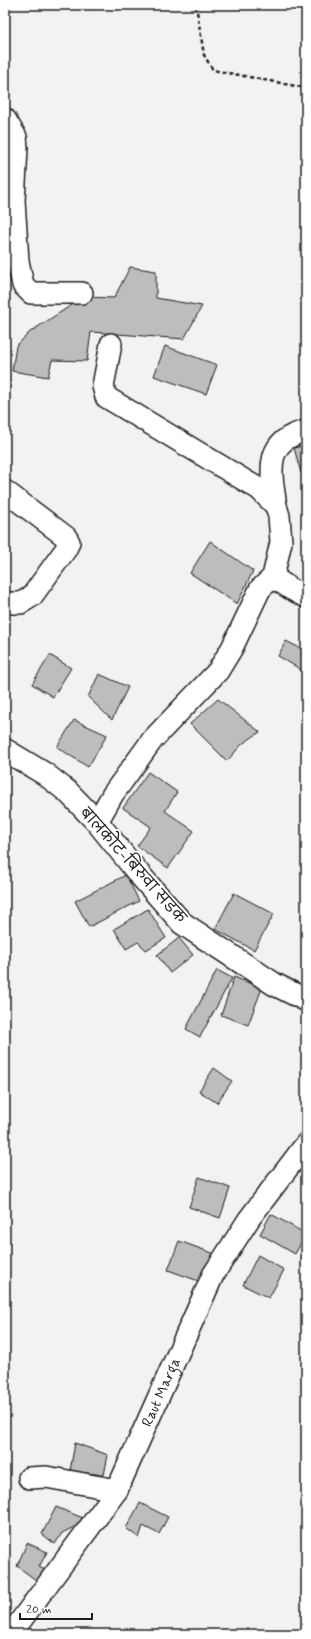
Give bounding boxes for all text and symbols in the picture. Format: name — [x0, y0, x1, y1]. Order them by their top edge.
street label: बालकोट-बिरुवा सडक — [75, 801, 193, 929]
street label: Raut Marga — [137, 1355, 186, 1430]
scale bar — [20, 1595, 92, 1621]
text: 20 m — [26, 1602, 52, 1618]

